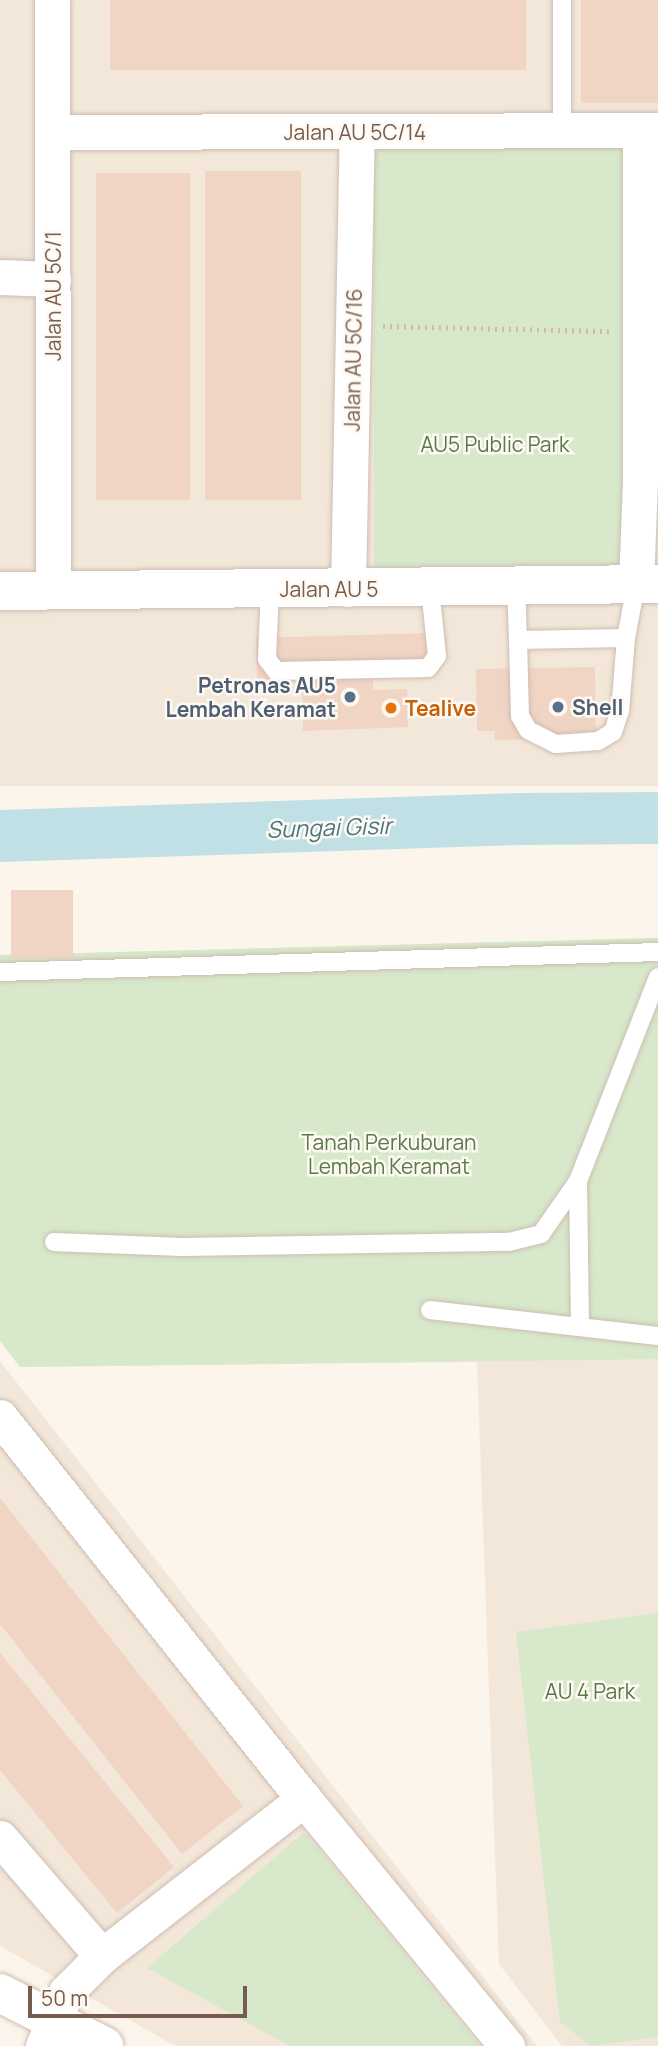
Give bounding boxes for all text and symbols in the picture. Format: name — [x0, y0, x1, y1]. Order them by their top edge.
street label: Jalan AU 5C/14 — [284, 119, 426, 145]
street label: Jalan AU 5C/1 — [40, 231, 66, 361]
street label: Jalan AU 5C/16 — [339, 288, 367, 432]
park label: AU5 Public Park — [420, 431, 570, 457]
street label: Jalan AU 5 — [280, 576, 378, 602]
place label: Petronas AU5 Lembah Keramat — [166, 672, 336, 722]
marker: Petronas AU5 Lembah Keramat — [342, 689, 358, 705]
place label: Shell — [572, 694, 623, 720]
place label: Tealive — [405, 695, 476, 721]
marker: Shell — [550, 699, 566, 715]
marker: Tealive — [383, 700, 399, 716]
water label: Sungai Gisir — [266, 811, 392, 843]
park label: Tanah Perkuburan Lembah Keramat — [301, 1129, 477, 1179]
park label: AU 4 Park — [545, 1678, 635, 1704]
scale bar — [32, 1972, 250, 2016]
text: 50 m — [41, 1984, 88, 2012]

